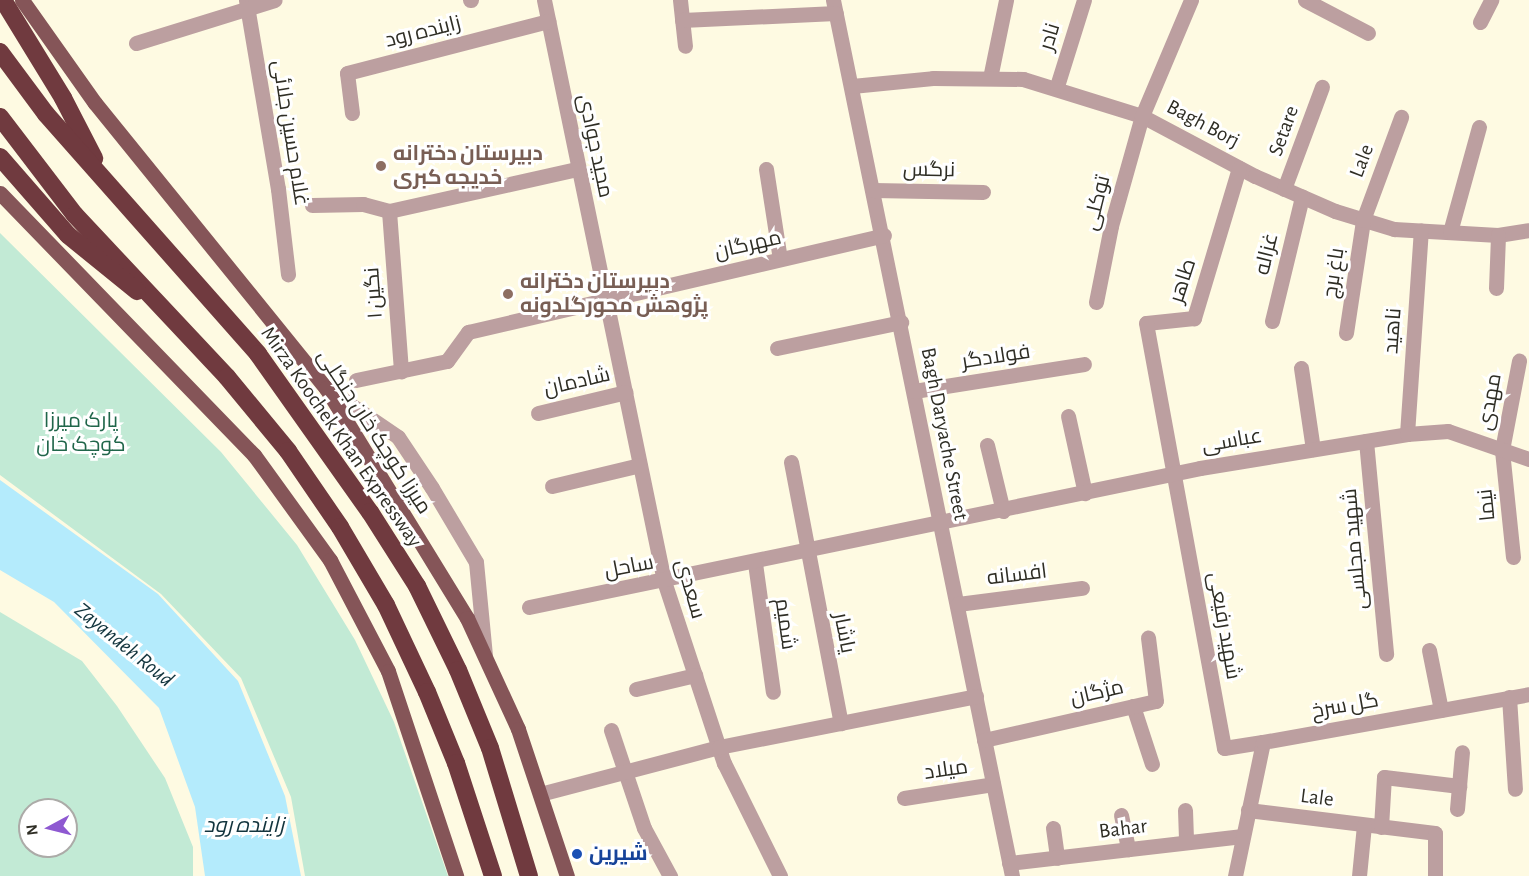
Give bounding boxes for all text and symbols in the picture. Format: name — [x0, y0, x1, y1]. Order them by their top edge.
street label: زاینده رود — [383, 10, 463, 54]
street label: نادر — [1034, 20, 1066, 54]
street label: غلام حسین جلائی — [266, 58, 314, 208]
street label: مجید جوادی — [572, 92, 618, 200]
street label: Bagh Borj — [1162, 94, 1244, 154]
street label: Setare — [1263, 102, 1305, 160]
place label: دبیرستان دخترانه خدیجه کبری — [393, 141, 543, 191]
street label: Lale — [1344, 141, 1380, 181]
street label: نرگس — [903, 157, 955, 183]
marker: دبیرستان دخترانه خدیجه کبری — [374, 159, 388, 173]
street label: توکلی — [1078, 173, 1116, 233]
street label: مهرگان — [712, 225, 784, 265]
street label: غزاله — [1250, 230, 1284, 278]
street label: باغ برج — [1318, 246, 1350, 300]
street label: طاهر — [1164, 256, 1202, 306]
street label: نگین ۱ — [360, 267, 388, 319]
place label: دبیرستان دخترانه پژوهش محورگلدونه — [520, 269, 708, 319]
marker: دبیرستان دخترانه پژوهش محورگلدونه — [501, 287, 515, 301]
street label: ناهید — [1379, 307, 1407, 355]
street label: Mirza Koochek Khan Expressway — [255, 322, 427, 552]
street label: فولادگر — [960, 339, 1032, 375]
street label: میرزا کوچک خان جنگلی — [311, 345, 437, 519]
street label: Bagh Daryache Street — [915, 345, 973, 523]
street label: شادمان — [541, 362, 613, 402]
street label: مهدی — [1473, 372, 1507, 432]
park label: پارک میرزا کوچک خان — [36, 408, 126, 458]
street label: عباسی — [1200, 423, 1264, 459]
street label: شهید مجلسی — [1337, 487, 1373, 611]
street label: نیما — [1473, 488, 1501, 522]
street label: ساحل — [602, 550, 656, 584]
street label: سعدی — [670, 556, 710, 622]
street label: افسانه — [985, 559, 1049, 591]
street label: شهید رفیعی — [1202, 570, 1246, 682]
water label: Zayandeh Roud — [69, 597, 179, 693]
street label: شمیم — [769, 597, 801, 651]
street label: یاشار — [828, 611, 860, 655]
street label: مژگان — [1068, 675, 1126, 711]
street label: گل سرخ — [1309, 688, 1381, 724]
street label: میلاد — [923, 754, 969, 786]
street label: Lale — [1299, 783, 1335, 813]
north arrow — [18, 798, 78, 858]
water label: زاینده رود — [204, 813, 284, 839]
street label: Bahar — [1098, 814, 1148, 844]
text: N — [24, 823, 41, 836]
place label: شیرین — [589, 841, 648, 867]
marker: شیرین — [570, 847, 584, 861]

